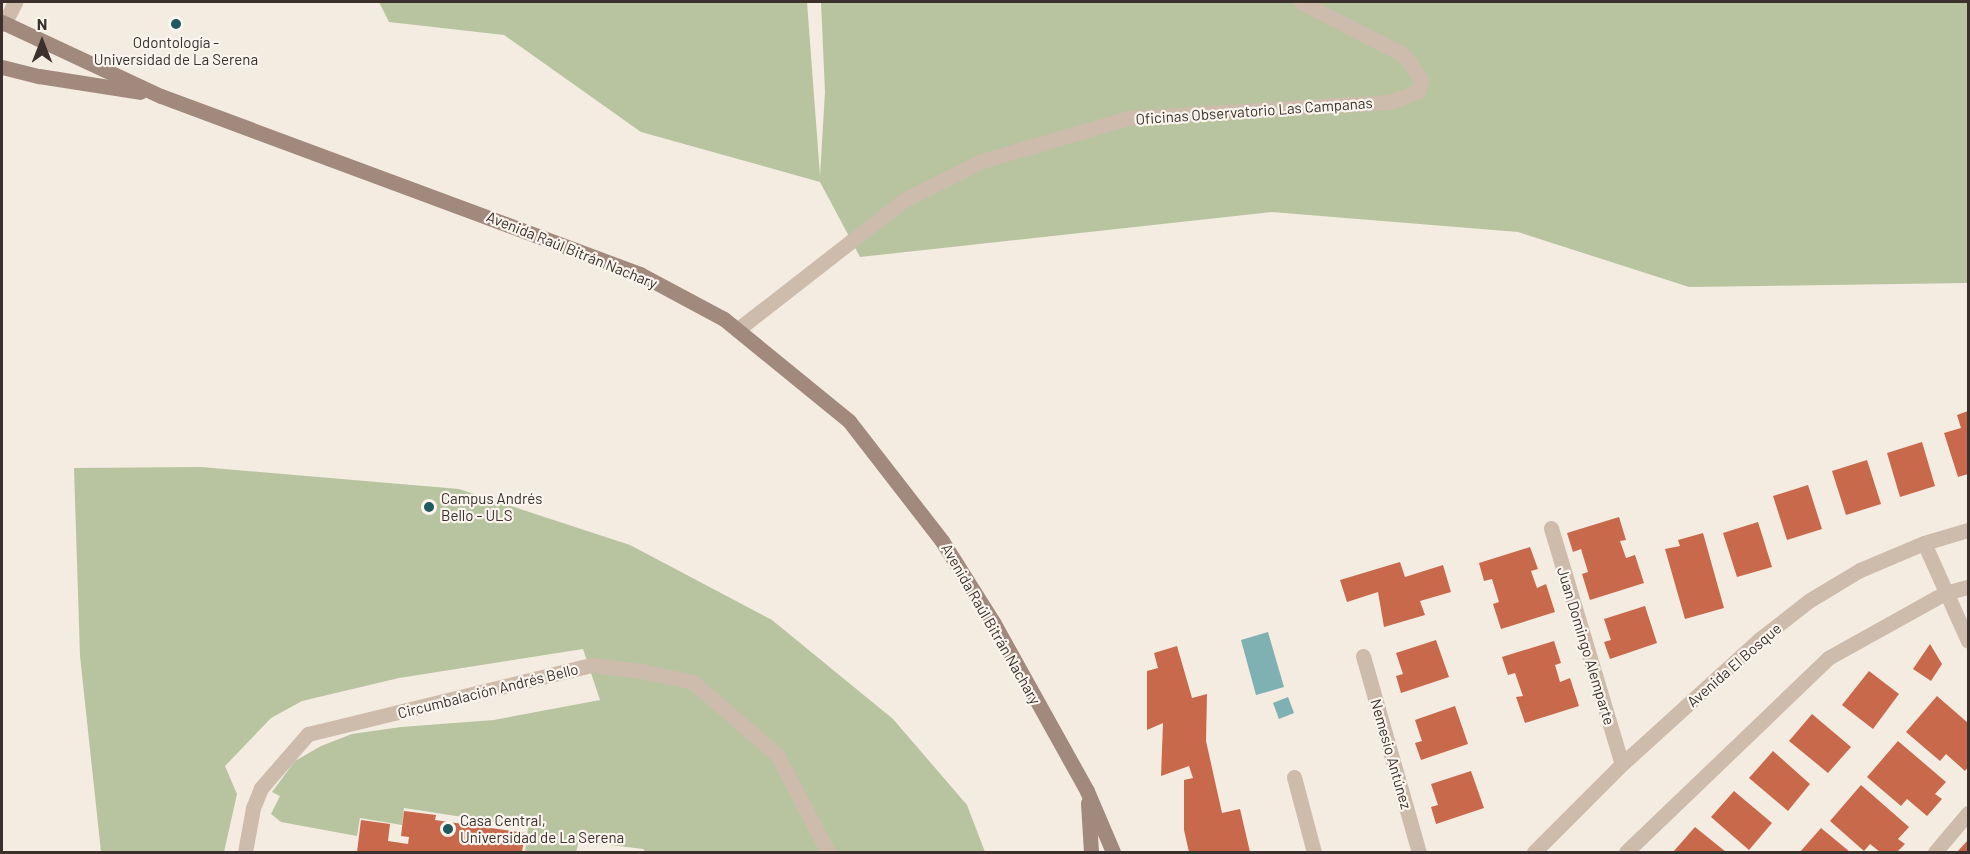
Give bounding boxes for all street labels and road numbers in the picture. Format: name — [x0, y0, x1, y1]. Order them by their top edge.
street label: Oficinas Observatorio Las Campanas — [1135, 94, 1373, 128]
street label: Avenida Raúl Bitrán Nachary — [484, 207, 660, 293]
street label: Avenida Raúl Bitrán Nachary — [938, 540, 1044, 708]
street label: Juan Domingo Alemparte — [1553, 565, 1619, 727]
street label: Avenida El Bosque — [1683, 619, 1785, 711]
street label: Circumbalación Andrés Bello — [396, 660, 580, 722]
street label: Nemesio Antúnez — [1367, 697, 1415, 811]

